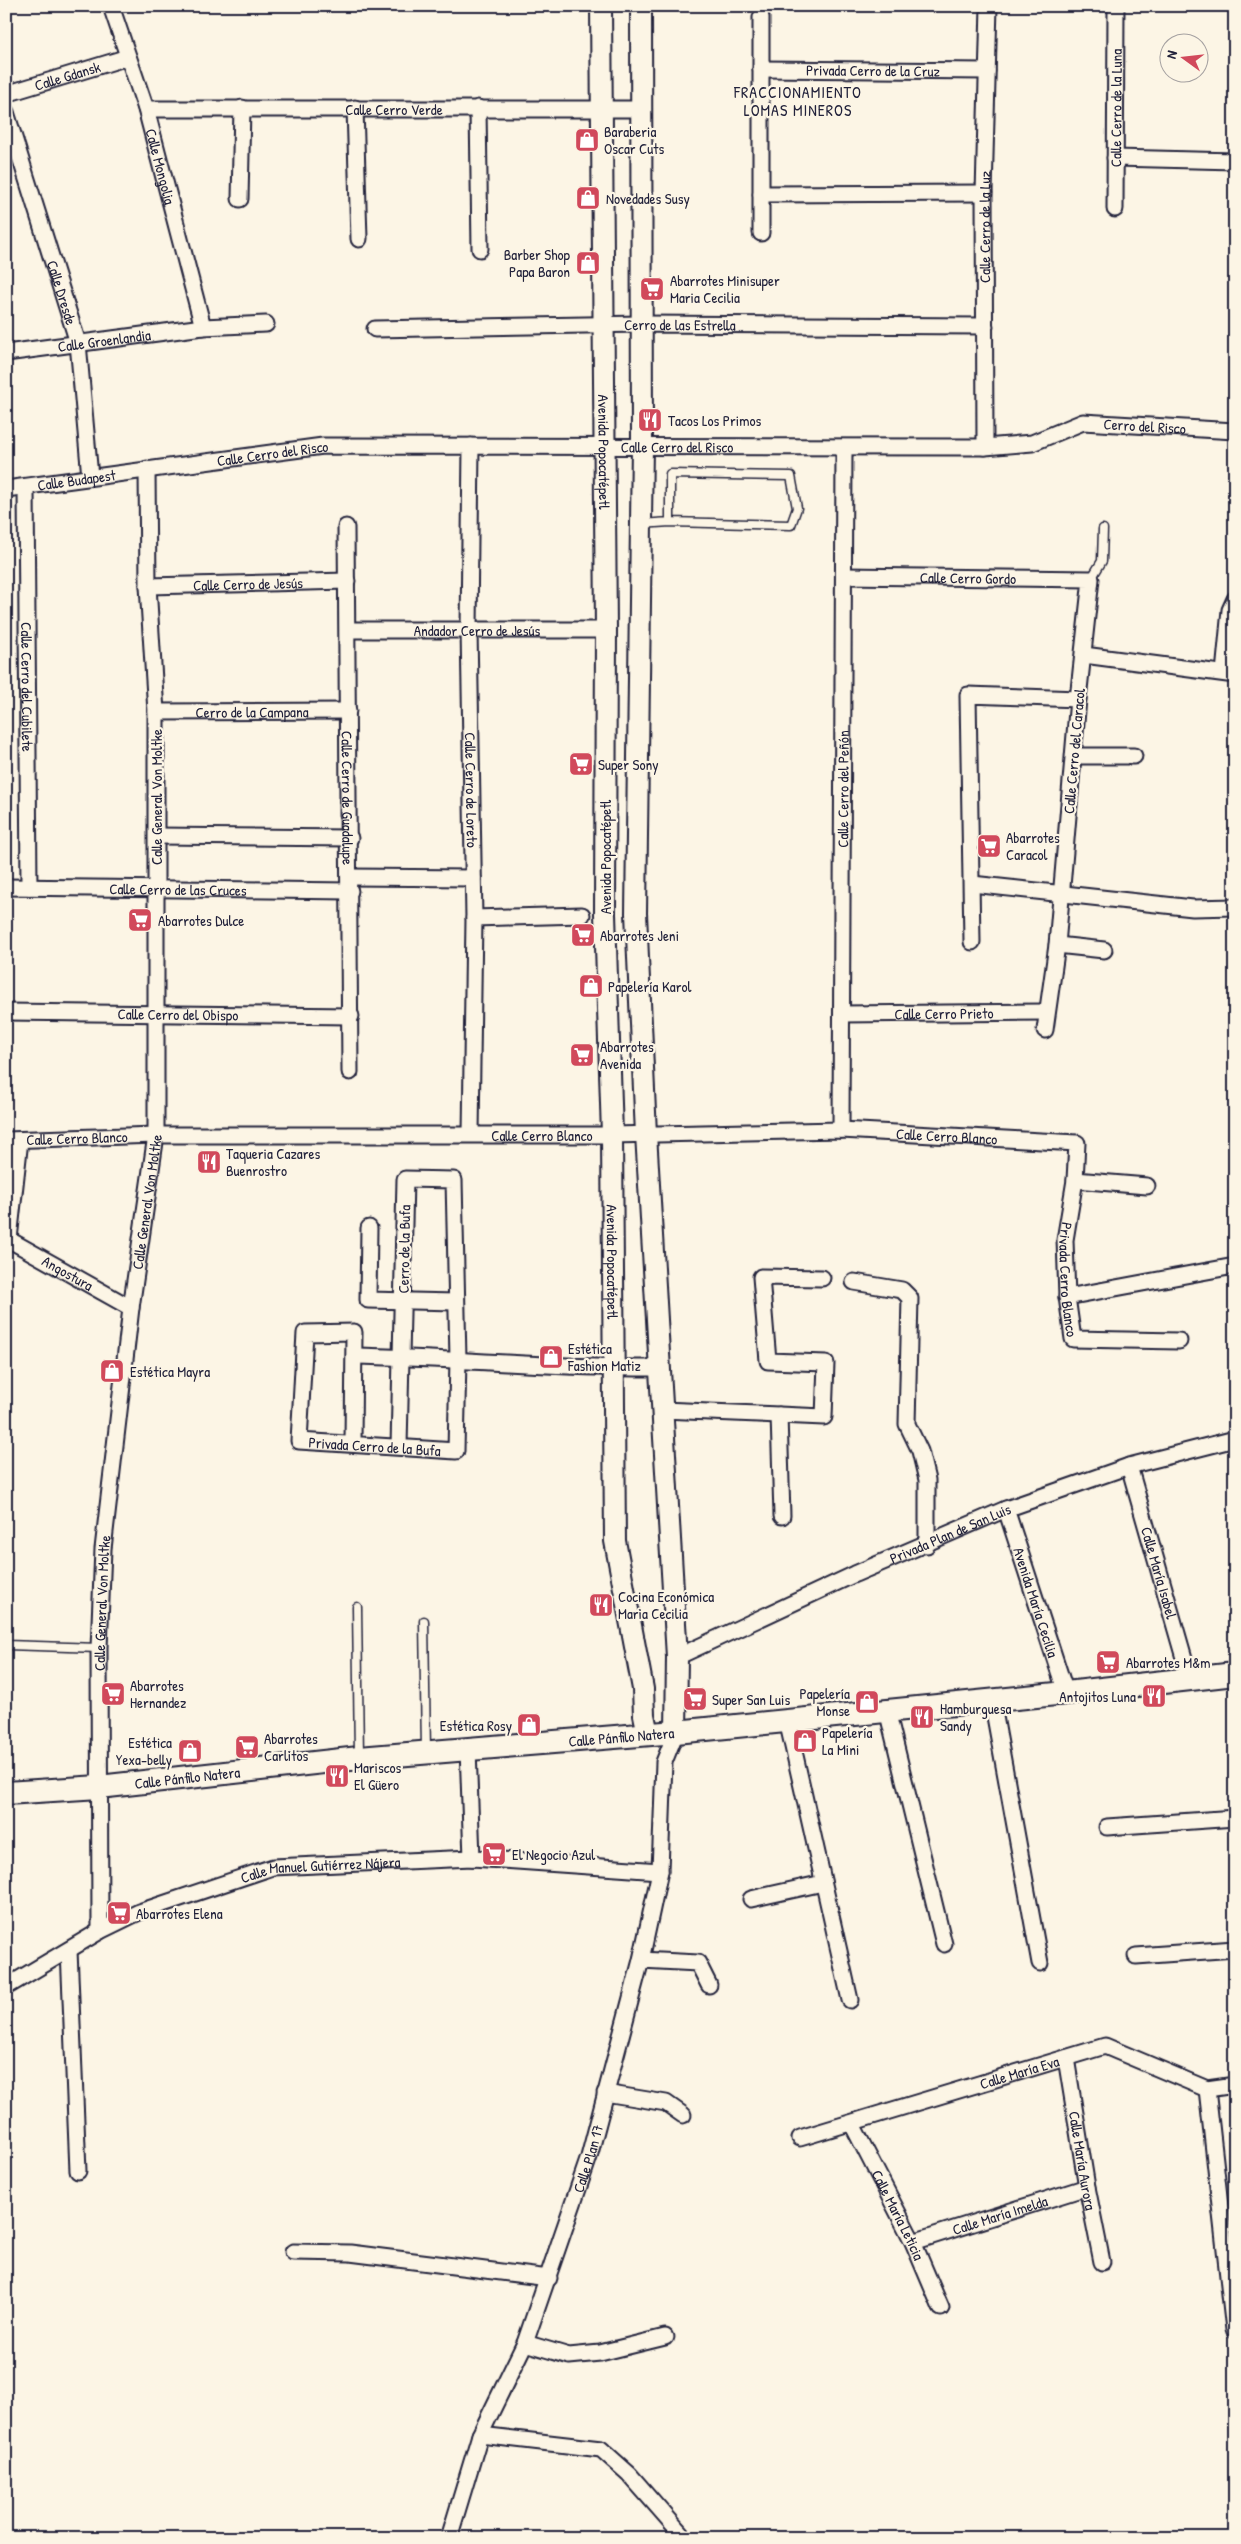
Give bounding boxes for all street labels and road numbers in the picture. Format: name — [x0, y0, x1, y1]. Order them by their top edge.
street label: Calle Cerro de la Luna — [1105, 49, 1126, 167]
street label: Calle Gdansk — [32, 56, 103, 95]
street label: Privada Cerro de la Cruz — [806, 59, 941, 81]
street label: Calle Cerro Verde — [345, 99, 443, 120]
street label: Calle Mongolia — [141, 126, 181, 207]
street label: Calle Cerro de la Luz — [973, 170, 995, 283]
street label: Calle Dresde — [42, 258, 82, 327]
street label: Cerro de las Estrella — [624, 313, 736, 335]
street label: Calle Groenlandia — [56, 323, 152, 357]
street label: Avenida Popocatépetl — [594, 394, 616, 510]
street label: Cerro del Risco — [1103, 413, 1186, 439]
street label: Calle Cerro del Risco — [215, 435, 328, 471]
street label: Calle Cerro del Risco — [621, 436, 733, 457]
street label: Calle Budapest — [36, 464, 118, 495]
street label: Calle Cerro Gordo — [920, 566, 1016, 589]
street label: Calle Cerro de Jesús — [193, 572, 303, 595]
street label: Andador Cerro de Jesús — [414, 620, 541, 641]
street label: Calle Cerro del Cubilete — [17, 622, 38, 752]
street label: Calle Cerro del Caracol — [1058, 687, 1090, 815]
street label: Cerro de la Campana — [195, 701, 309, 722]
street label: Calle General Von Moltke — [146, 729, 167, 865]
street label: Calle Cerro del Peñón — [832, 730, 853, 848]
street label: Calle Cerro de Guadalupe — [337, 731, 359, 865]
street label: Calle Cerro de Loreto — [460, 732, 483, 848]
street label: Avenida Popocatépetl — [595, 800, 616, 914]
street label: Calle Cerro de las Cruces — [109, 878, 247, 900]
street label: Calle Cerro Prieto — [894, 1002, 994, 1024]
street label: Calle Cerro del Obispo — [117, 1003, 238, 1025]
street label: Calle Cerro Blanco — [895, 1123, 998, 1149]
street label: Calle Cerro Blanco — [26, 1125, 128, 1150]
street label: Calle Cerro Blanco — [491, 1125, 593, 1146]
street label: Calle General Von Moltke — [126, 1133, 166, 1271]
street label: Cerro de la Bufa — [393, 1204, 415, 1294]
street label: Avenida Popocatépetl — [602, 1204, 624, 1319]
street label: Privada Cerro Blanco — [1054, 1221, 1083, 1338]
street label: Angostura — [39, 1250, 97, 1295]
street label: Privada Cerro de la Bufa — [308, 1431, 441, 1461]
street label: Privada Plan de San Luis — [886, 1498, 1014, 1568]
street label: Calle María Isabel — [1136, 1524, 1183, 1621]
street label: Calle General Von Moltke — [88, 1534, 115, 1671]
street label: Avenida María Cecilia — [1009, 1544, 1064, 1660]
street label: Calle Pánfilo Natera — [568, 1722, 675, 1751]
street label: Calle Pánfilo Natera — [133, 1761, 241, 1793]
street label: Calle Manuel Gutiérrez Nájera — [238, 1851, 401, 1888]
street label: Calle María Eva — [977, 2050, 1062, 2094]
street label: Calle María Aurora — [1064, 2110, 1102, 2212]
street label: Calle Plan 17 — [567, 2122, 608, 2195]
street label: Calle María Leticia — [867, 2166, 930, 2263]
street label: Calle María Imelda — [949, 2190, 1050, 2239]

